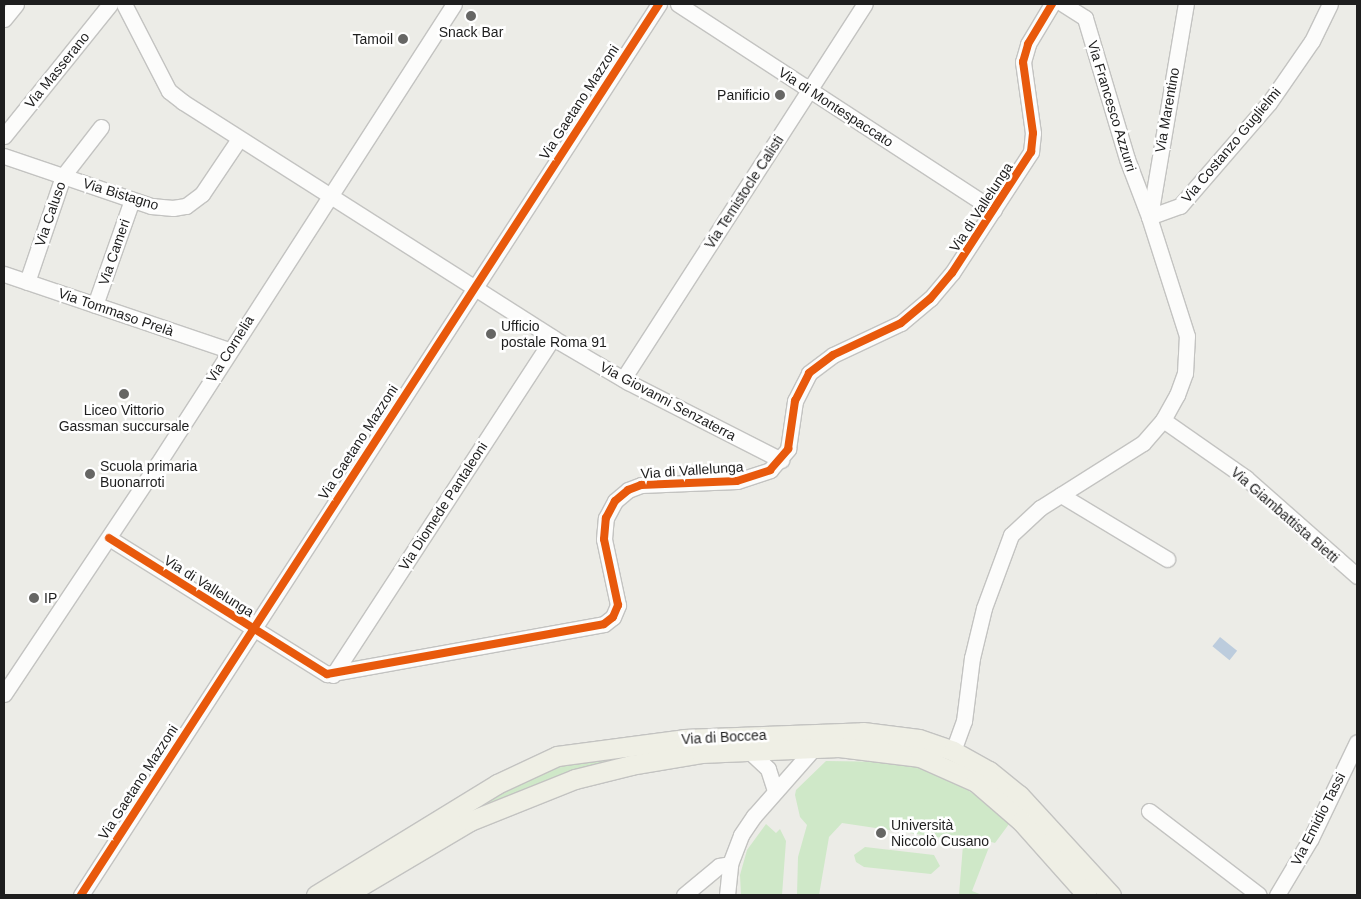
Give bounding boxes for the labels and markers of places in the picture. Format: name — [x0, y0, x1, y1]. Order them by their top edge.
marker: Snack Bar — [465, 10, 477, 22]
place label: Snack Bar — [439, 24, 503, 40]
place label: Tamoil — [353, 31, 393, 47]
marker: Tamoil — [397, 33, 409, 45]
place label: Panificio — [717, 87, 770, 103]
marker: Panificio — [774, 89, 786, 101]
place label: Ufficio postale Roma 91 — [501, 318, 607, 351]
marker: Ufficio postale Roma 91 — [485, 328, 497, 340]
marker: Liceo Vittorio Gassman succursale — [118, 388, 130, 400]
place label: Liceo Vittorio Gassman succursale — [59, 402, 189, 434]
place label: Scuola primaria Buonarroti — [100, 458, 197, 491]
marker: Scuola primaria Buonarroti — [84, 468, 96, 480]
place label: IP — [44, 590, 57, 606]
marker: IP — [28, 592, 40, 604]
place label: Università Niccolò Cusano — [891, 817, 989, 850]
marker: Università Niccolò Cusano — [875, 827, 887, 839]

